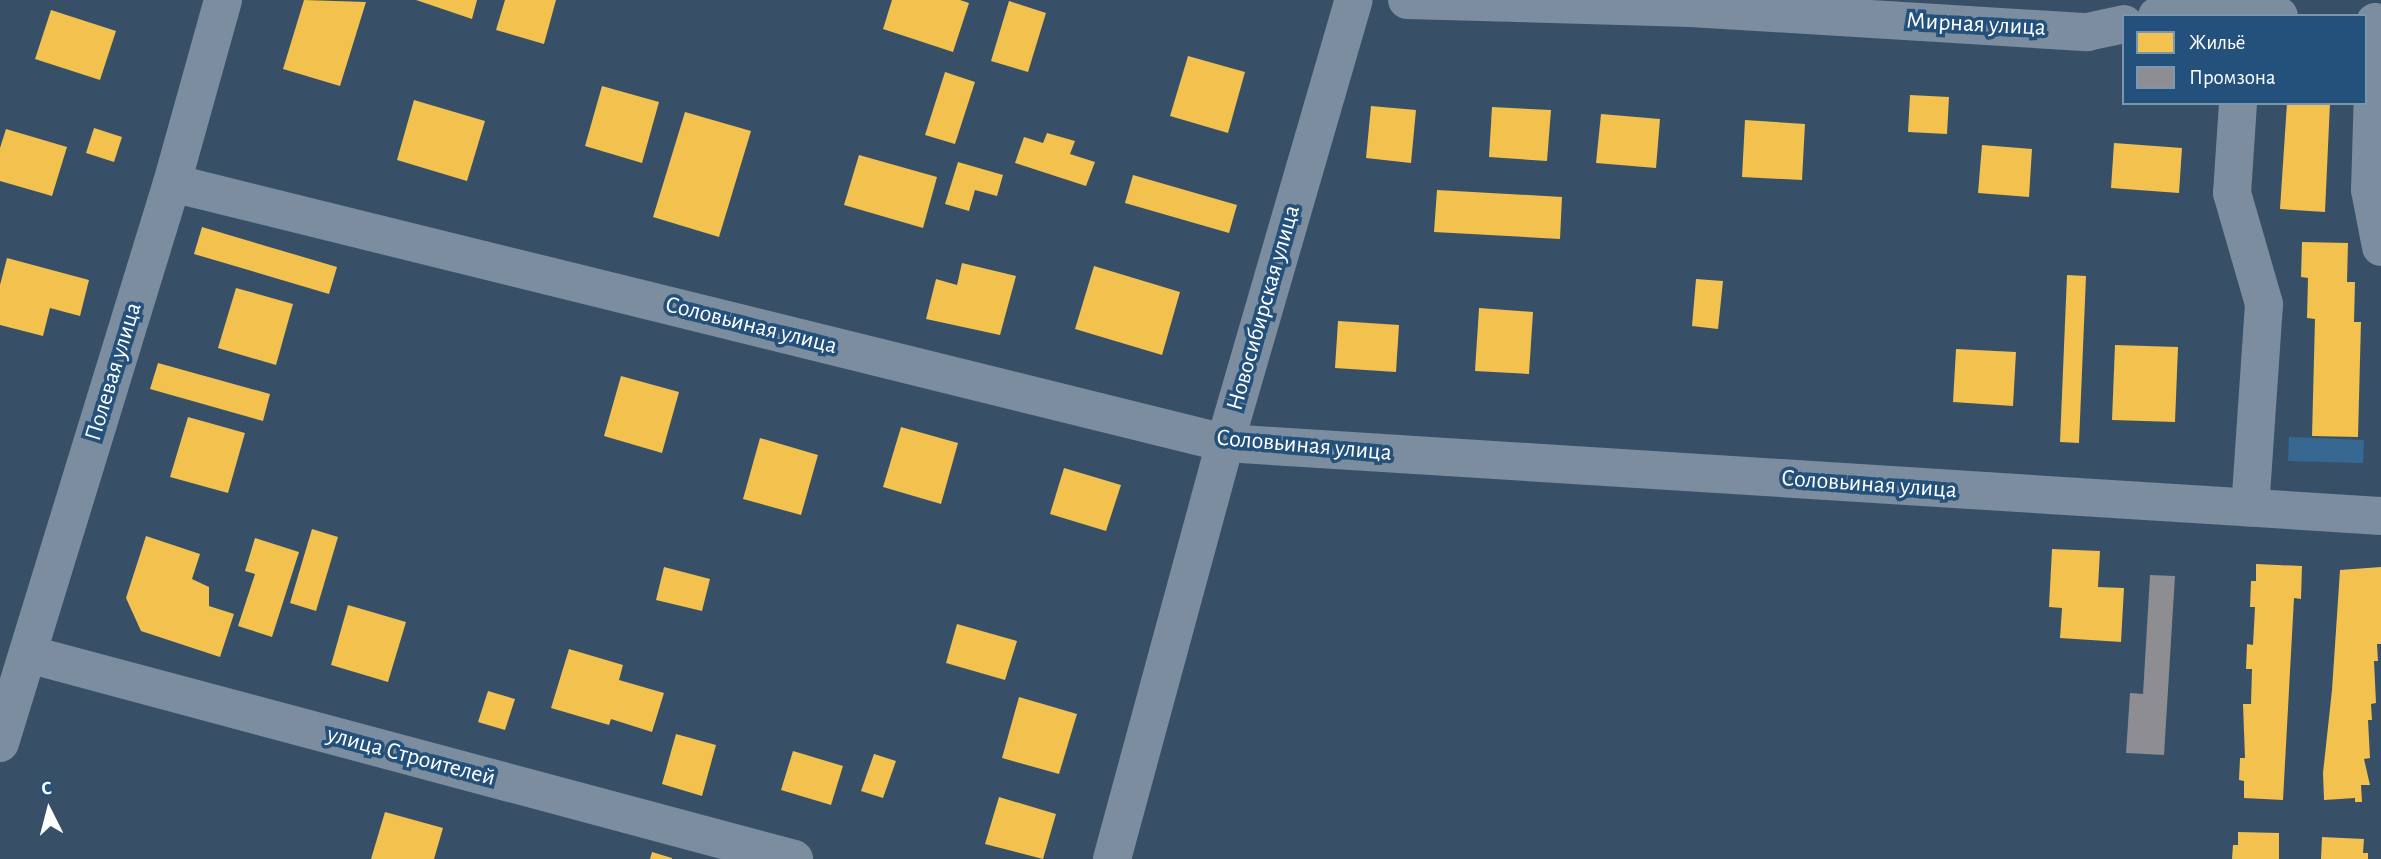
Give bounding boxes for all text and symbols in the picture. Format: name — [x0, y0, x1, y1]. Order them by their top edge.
street label: Мирная улица — [1905, 7, 2047, 43]
legend — [2122, 14, 2367, 105]
text: Жильё — [2189, 32, 2245, 53]
text: Промзона — [2189, 67, 2276, 88]
street label: Новосибирская улица — [1221, 202, 1307, 414]
street label: Соловьиная улица — [662, 291, 840, 361]
street label: Полевая улица — [79, 299, 149, 445]
street label: Соловьиная улица — [1215, 424, 1393, 468]
street label: Соловьиная улица — [1780, 464, 1958, 506]
street label: улица Строителей — [324, 721, 498, 793]
north arrow — [14, 775, 84, 845]
text: С — [41, 779, 53, 799]

